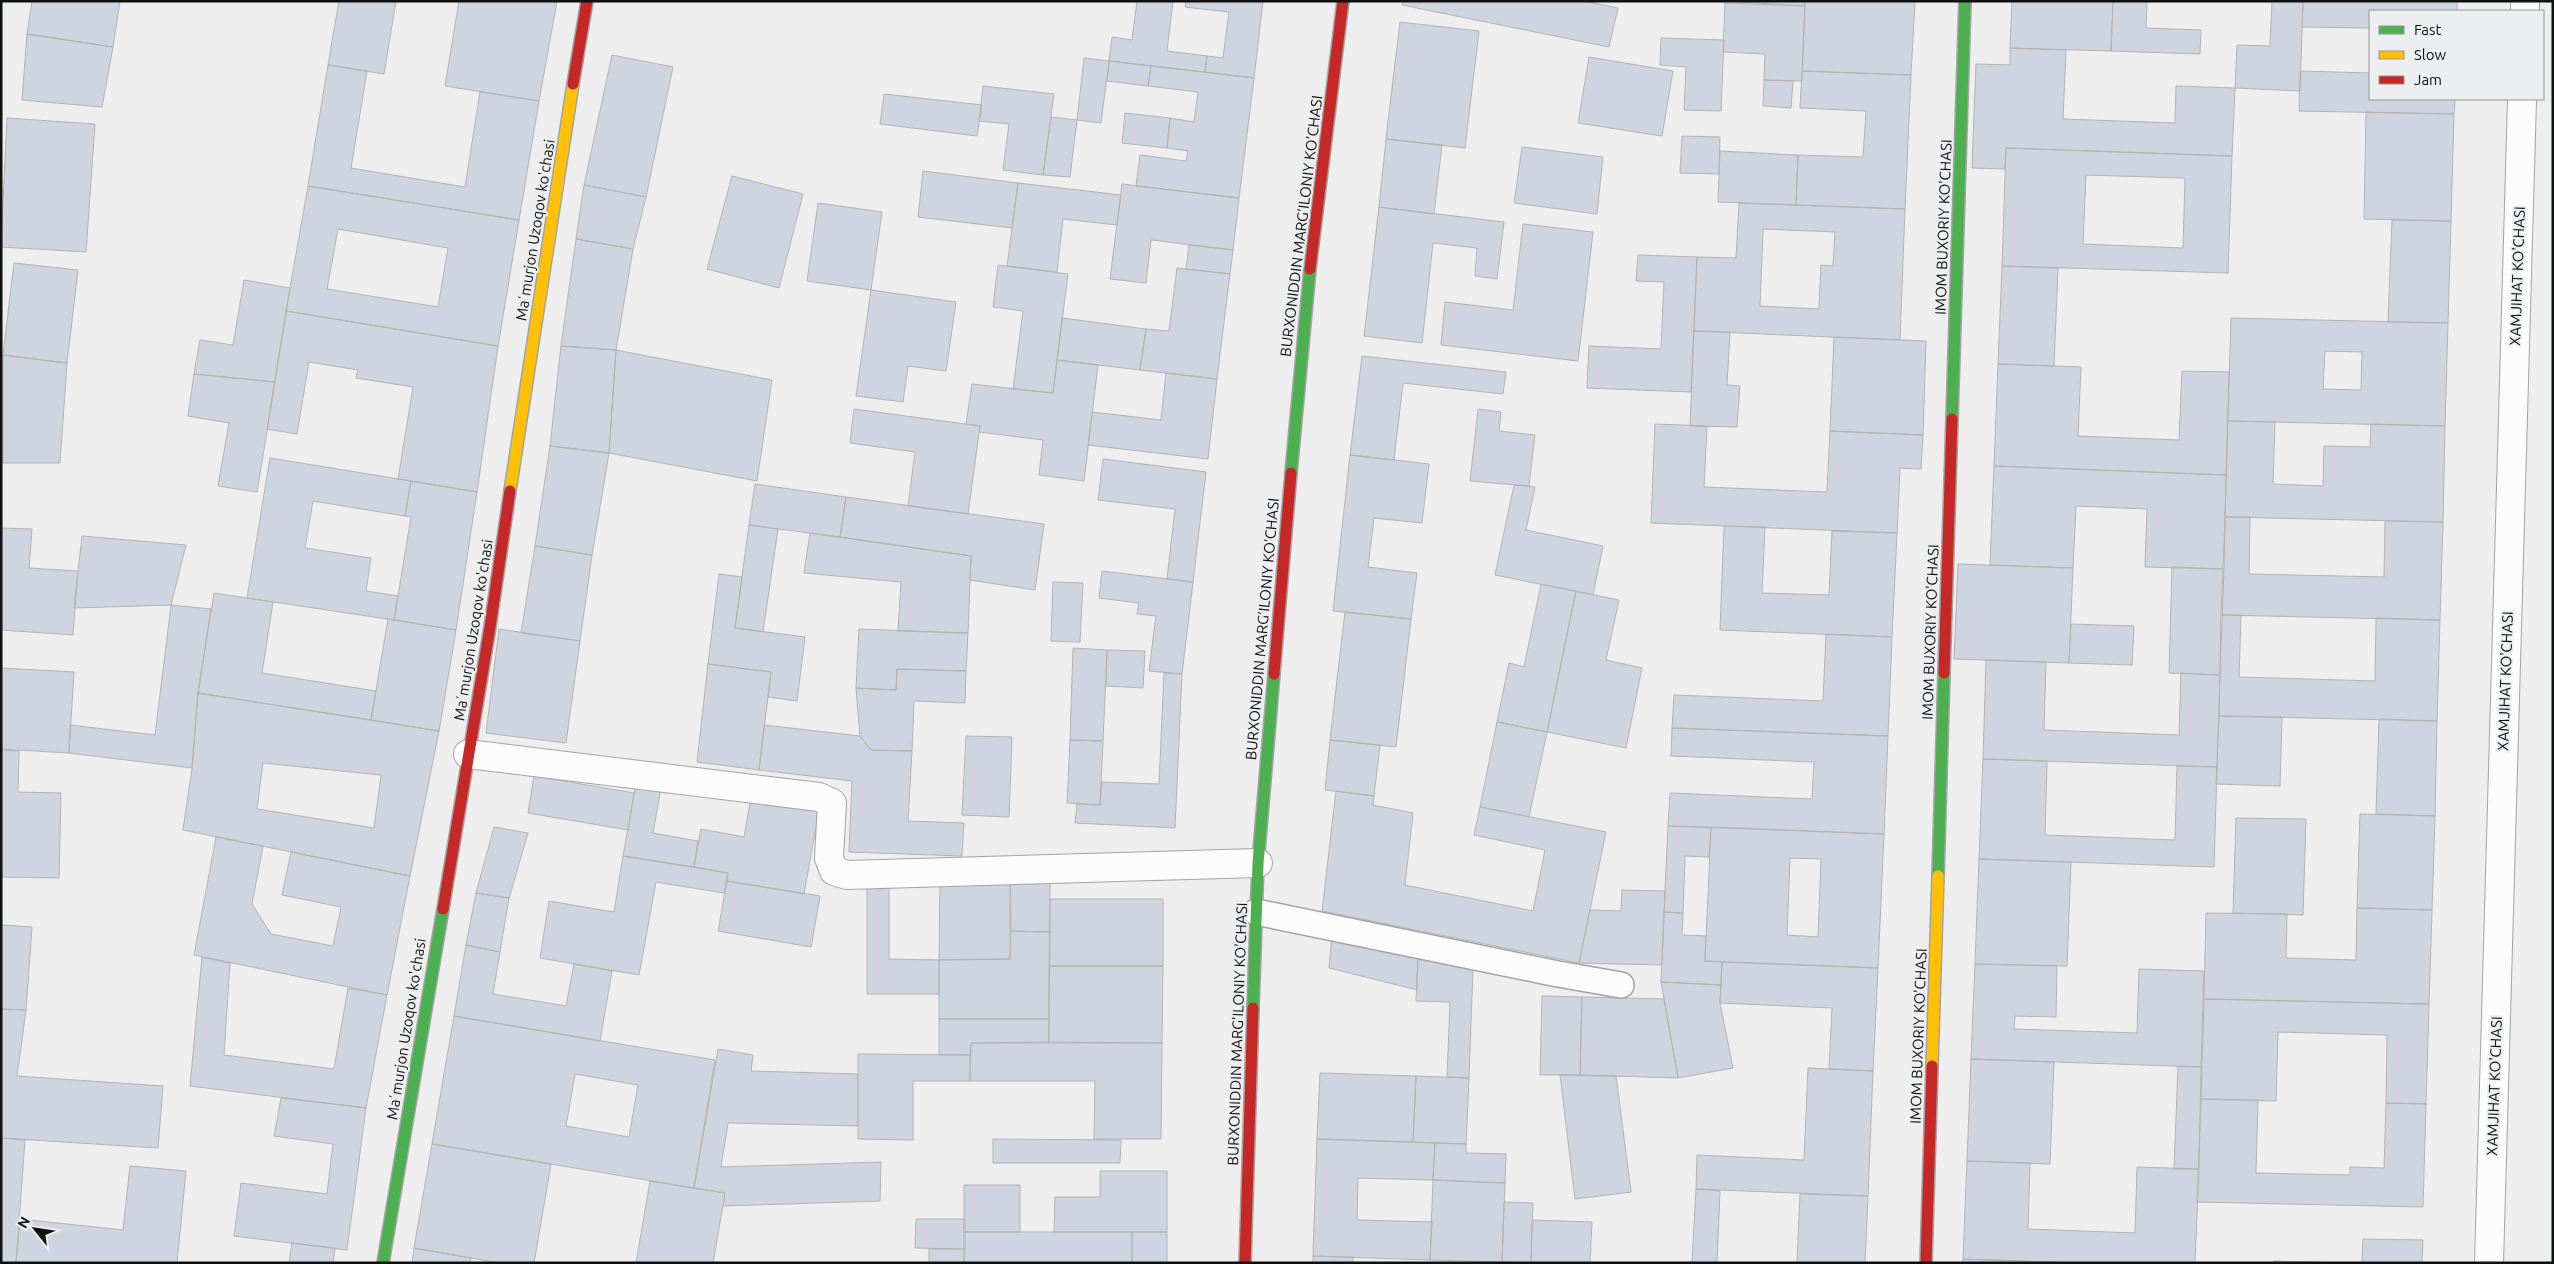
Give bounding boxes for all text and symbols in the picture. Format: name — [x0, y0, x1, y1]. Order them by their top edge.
legend — [2369, 10, 2544, 100]
text: Fast — [2414, 21, 2442, 38]
text: Slow — [2414, 46, 2447, 63]
text: Jam — [2414, 71, 2442, 88]
street label: BURXONIDDIN MARG’ILONIY KO’CHASI — [1277, 94, 1325, 358]
street label: Maʼmurjon Uzoqov ko'chasi — [512, 138, 558, 322]
street label: IMOM BUXORIY KO'CHASI — [1931, 139, 1955, 315]
street label: XAMJIHAT KO'CHASI — [2506, 206, 2528, 346]
street label: BURXONIDDIN MARG’ILONIY KO’CHASI — [1242, 497, 1282, 761]
street label: Maʼmurjon Uzoqov ko'chasi — [450, 538, 496, 722]
street label: IMOM BUXORIY KO'CHASI — [1918, 544, 1942, 720]
street label: XAMJIHAT KO'CHASI — [2494, 611, 2516, 751]
street label: BURXONIDDIN MARG’ILONIY KO’CHASI — [1224, 902, 1250, 1166]
street label: Maʼmurjon Uzoqov ko'chasi — [383, 937, 429, 1121]
street label: IMOM BUXORIY KO'CHASI — [1906, 948, 1930, 1124]
street label: XAMJIHAT KO'CHASI — [2483, 1016, 2505, 1156]
north arrow — [10, 1204, 60, 1254]
text: N — [14, 1214, 33, 1231]

